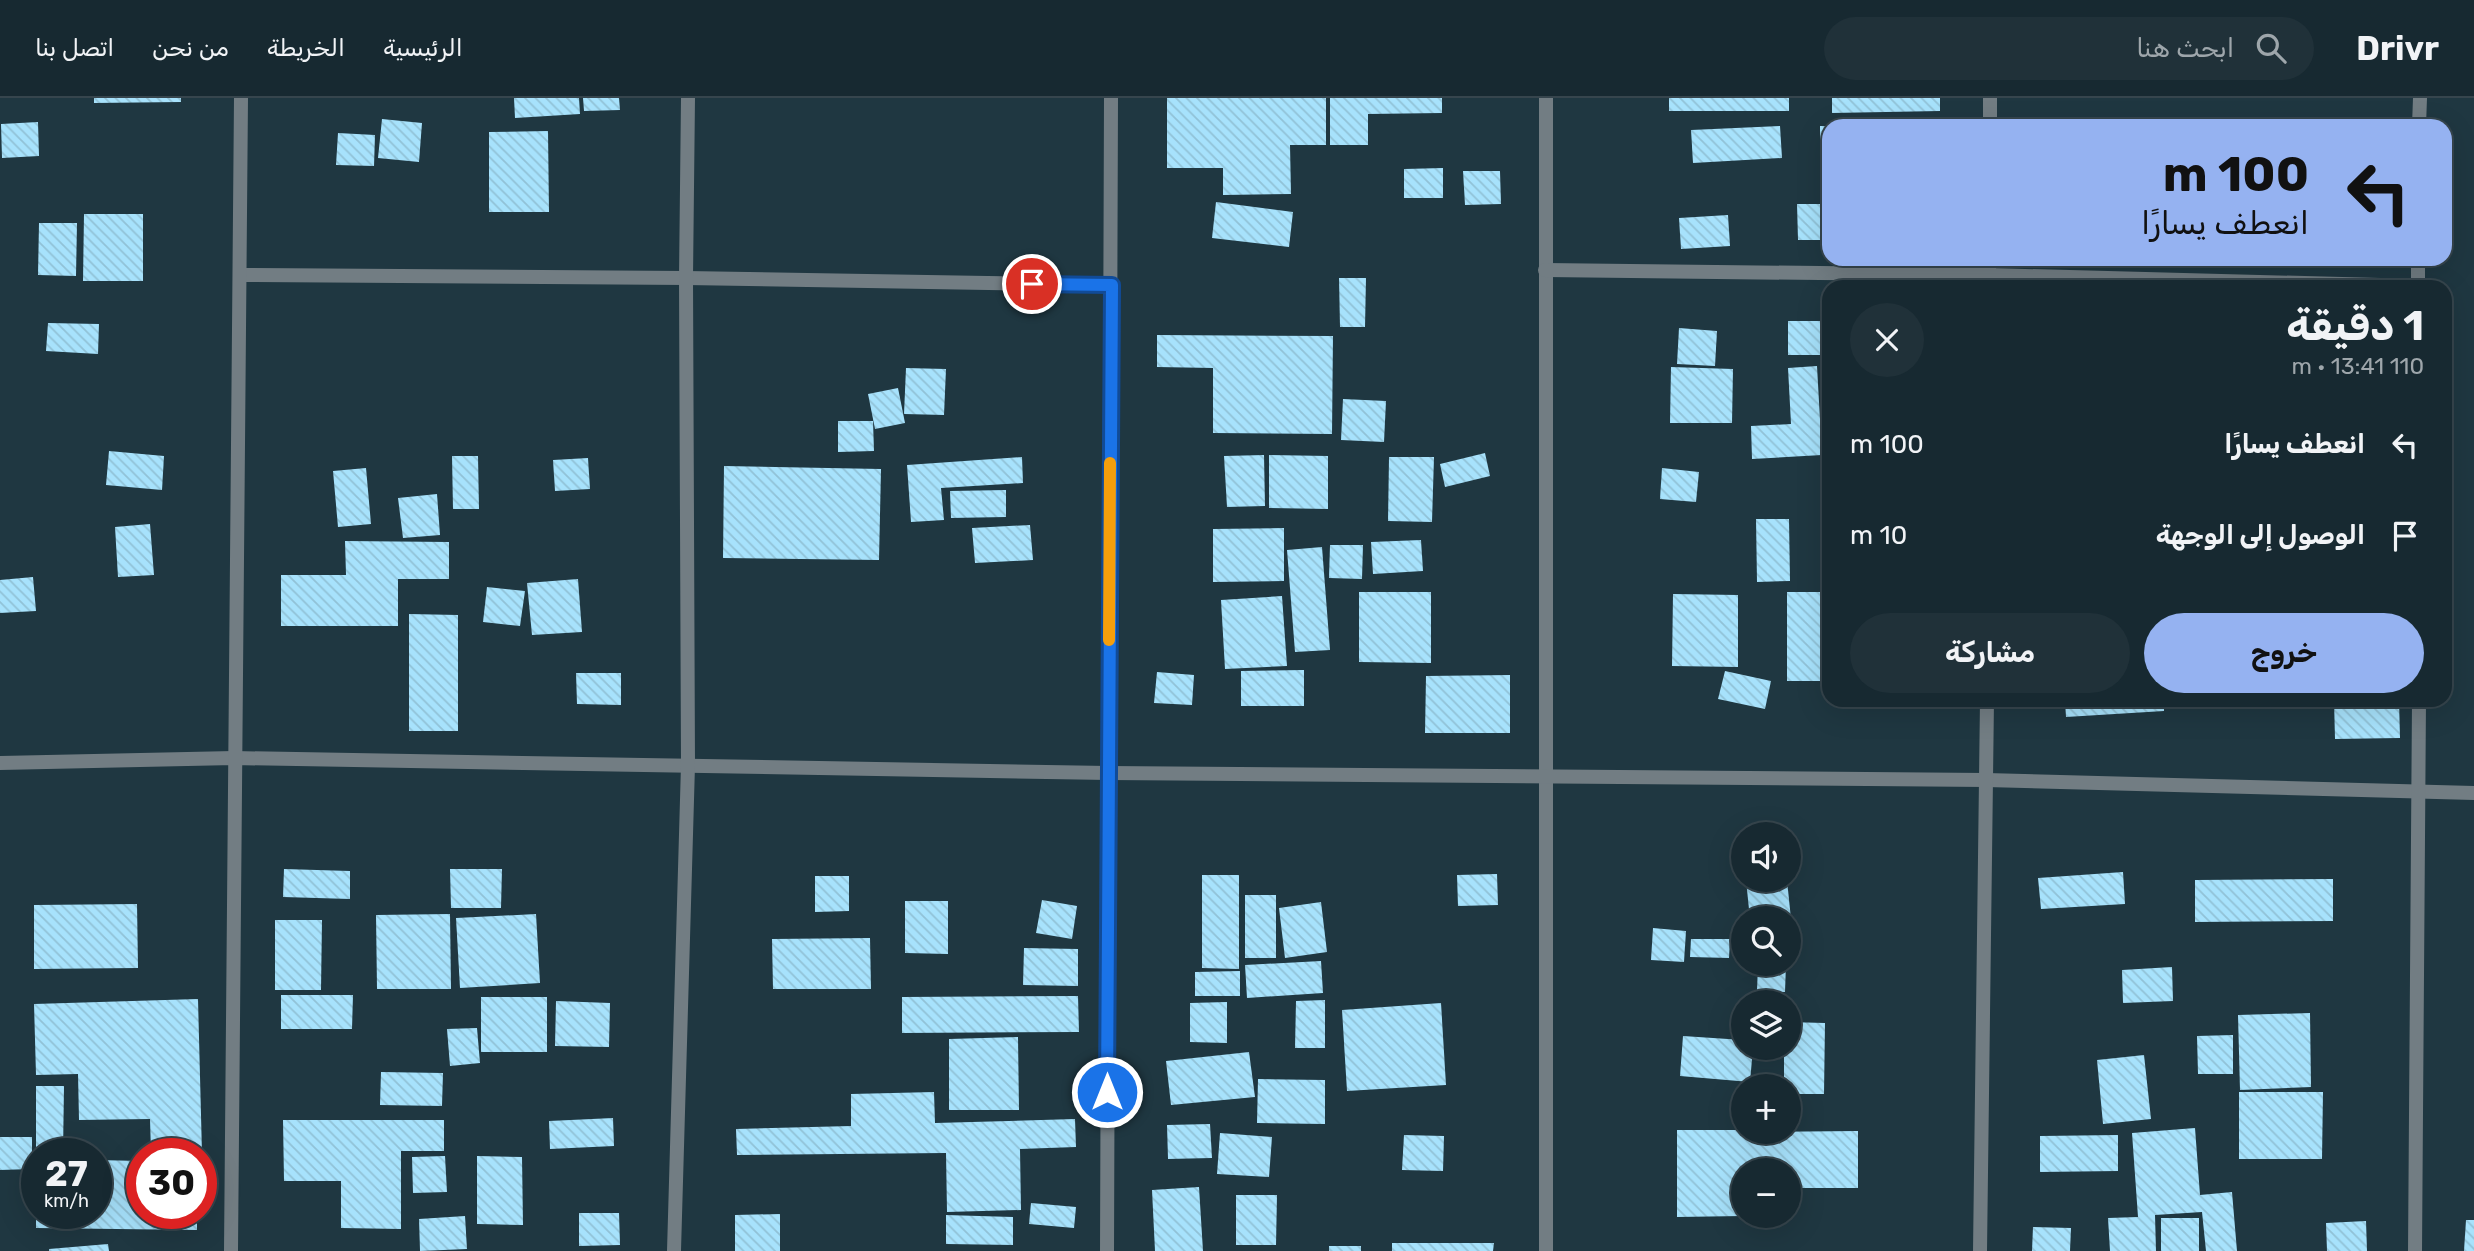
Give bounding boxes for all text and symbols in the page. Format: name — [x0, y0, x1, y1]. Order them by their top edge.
search box — [1824, 17, 2314, 80]
icon: search — [2252, 29, 2290, 67]
text: Drivr — [2356, 29, 2439, 68]
text: ابحث هنا — [2136, 33, 2234, 64]
text: اتصل بنا — [35, 34, 114, 62]
text: من نحن — [152, 34, 229, 62]
text: الخريطة — [267, 34, 345, 62]
text: الرئيسية — [383, 34, 463, 62]
text: 100 m — [2163, 145, 2309, 203]
icon: left — [2333, 147, 2424, 238]
text: انعطف يسارًا — [2141, 204, 2309, 242]
pin — [1002, 254, 1062, 314]
icon: arrive — [1013, 265, 1051, 303]
text: 1 دقيقة — [2286, 301, 2424, 351]
button: close — [1850, 303, 1924, 377]
text: 110 m · 13:41 — [2292, 352, 2424, 380]
icon: left — [2386, 426, 2424, 464]
text: 100 m — [1850, 429, 1924, 460]
text: انعطف يسارًا — [2224, 429, 2365, 460]
icon: arrive — [2386, 517, 2424, 555]
text: 10 m — [1850, 520, 1907, 551]
text: الوصول إلى الوجهة — [2156, 520, 2365, 551]
button: مشاركة — [1850, 613, 2130, 693]
button: خروج — [2144, 613, 2424, 693]
map controls — [1731, 822, 1801, 1228]
button: sound — [1731, 822, 1801, 892]
button: search — [1731, 906, 1801, 976]
button: layers — [1731, 990, 1801, 1060]
position arrow — [1070, 1055, 1144, 1129]
button: + — [1731, 1074, 1801, 1144]
speed limit sign: 30 — [126, 1138, 217, 1229]
text: 27 — [45, 1153, 88, 1195]
button: − — [1731, 1158, 1801, 1228]
text: km/h — [44, 1190, 89, 1212]

